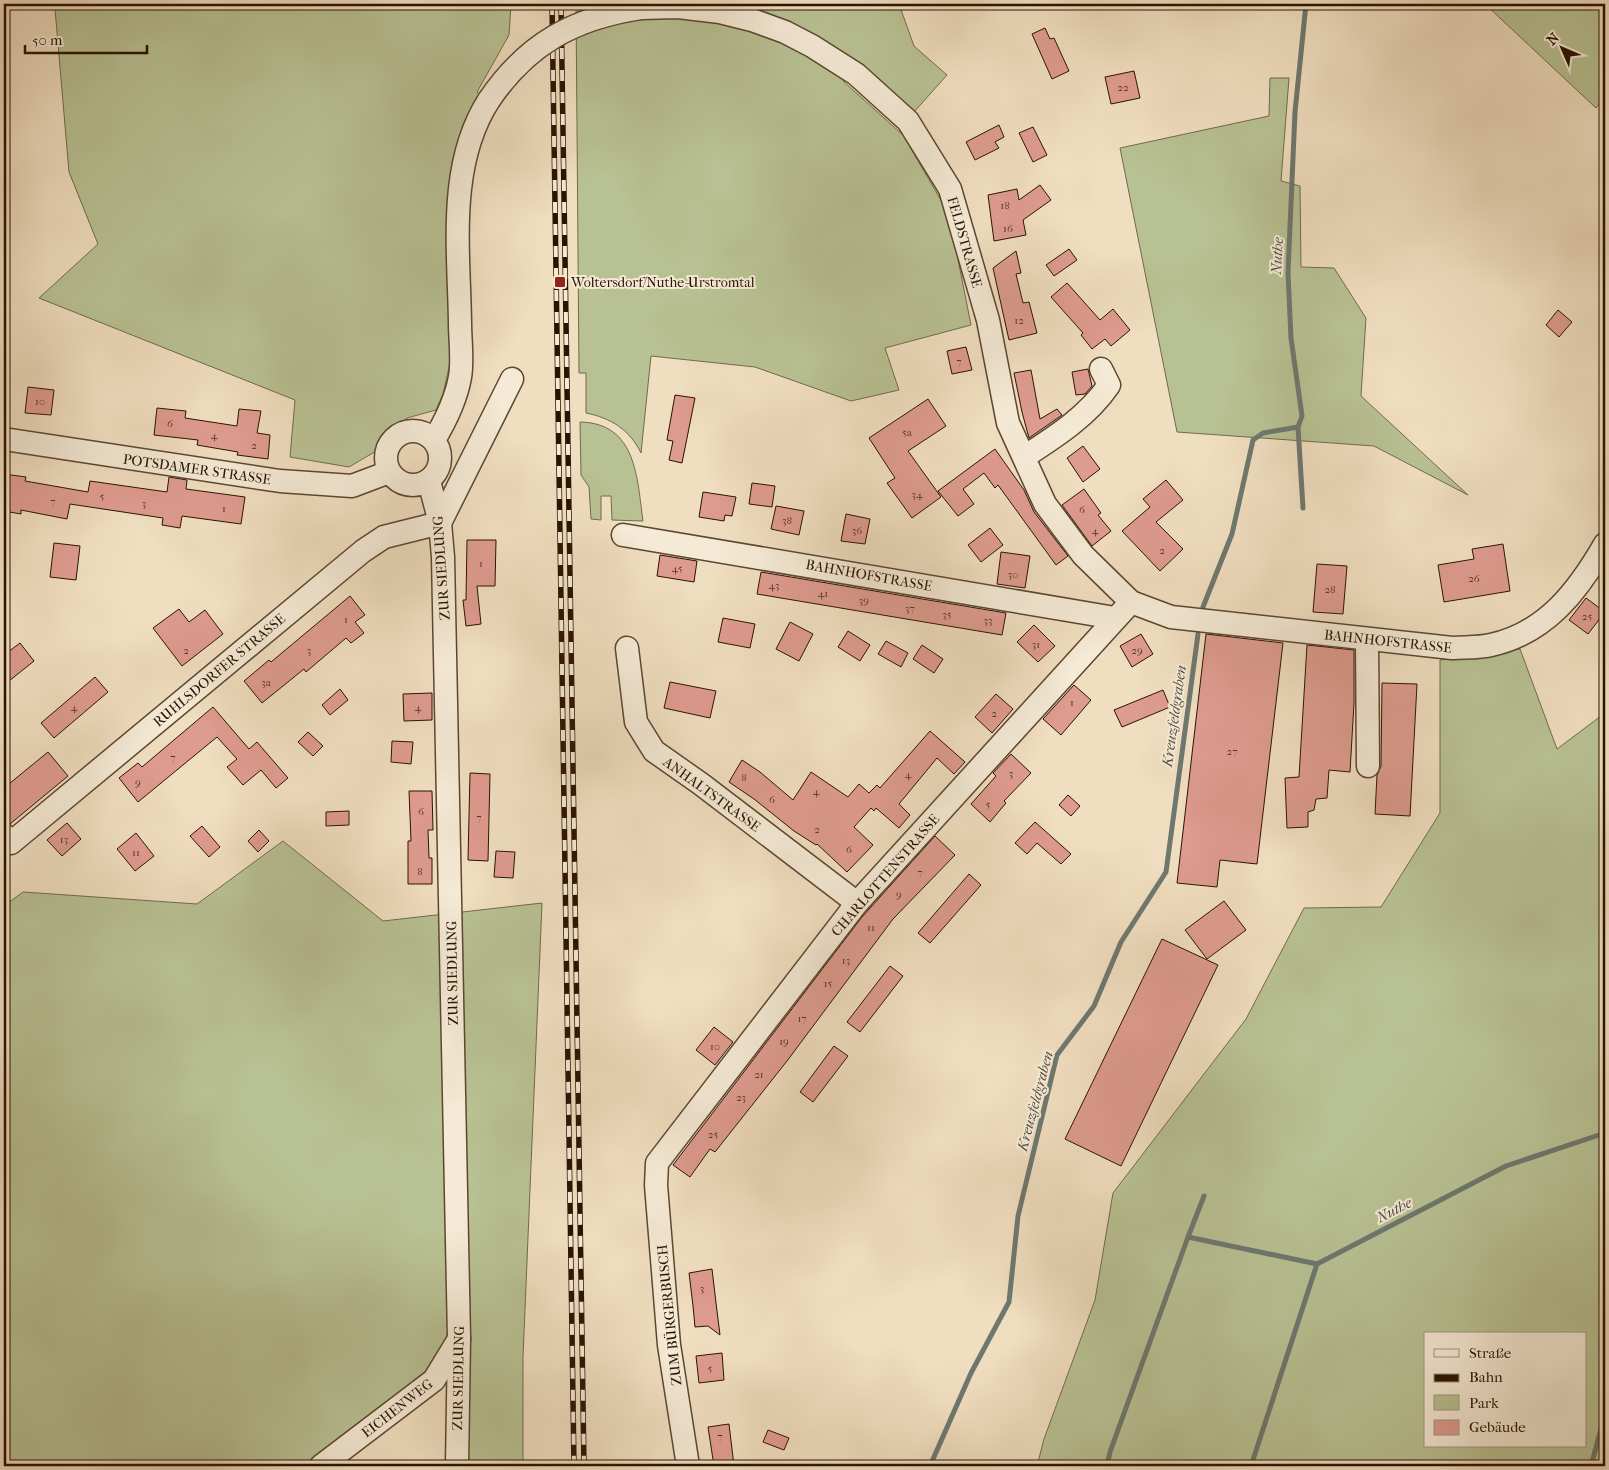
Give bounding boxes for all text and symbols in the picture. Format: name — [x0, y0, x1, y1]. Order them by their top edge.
scale bar — [25, 22, 148, 54]
north arrow — [1536, 22, 1586, 72]
text: N — [1543, 29, 1563, 49]
text: 50 m — [32, 31, 63, 49]
house number: 22 — [1117, 81, 1129, 94]
street label: FELDSTRASSE — [943, 195, 986, 290]
house number: 18 — [1000, 199, 1010, 212]
house number: 16 — [1003, 222, 1013, 235]
water label: Nuthe — [1267, 236, 1287, 276]
place label: Woltersdorf/Nuthe-Urstromtal — [570, 274, 755, 291]
marker: Woltersdorf/Nuthe-Urstromtal — [553, 275, 567, 289]
house number: 12 — [1014, 314, 1024, 327]
house number: 7 — [956, 355, 962, 368]
house number: 10 — [35, 395, 45, 408]
house number: 6 — [167, 417, 173, 430]
house number: 5a — [902, 426, 913, 439]
house number: 4 — [211, 429, 218, 442]
house number: 2 — [251, 439, 257, 452]
street label: POTSDAMER STRASSE — [122, 451, 272, 488]
house number: 34 — [911, 488, 923, 501]
house number: 5 — [100, 490, 105, 503]
house number: 7 — [50, 495, 56, 508]
house number: 3 — [142, 497, 146, 510]
house number: 1 — [222, 502, 226, 515]
house number: 6 — [1079, 503, 1085, 516]
house number: 38 — [782, 514, 792, 527]
street label: ZUR SIEDLUNG — [429, 515, 454, 621]
house number: 36 — [852, 524, 862, 537]
house number: 4 — [1092, 524, 1099, 537]
house number: 2 — [1159, 544, 1165, 557]
street label: BAHNHOFSTRASSE — [804, 556, 934, 595]
house number: 1 — [479, 557, 483, 570]
house number: 45 — [672, 562, 683, 575]
house number: 30 — [1008, 568, 1018, 581]
house number: 26 — [1468, 572, 1480, 585]
house number: 43 — [768, 579, 780, 592]
house number: 28 — [1324, 583, 1336, 596]
house number: 41 — [818, 587, 828, 600]
house number: 39 — [859, 594, 869, 607]
house number: 37 — [905, 602, 915, 615]
house number: 35 — [942, 608, 952, 621]
street label: RUHLSDORFER STRASSE — [150, 610, 289, 731]
house number: 25 — [1582, 610, 1592, 623]
house number: 1 — [344, 613, 348, 626]
house number: 33 — [983, 614, 993, 627]
street label: BAHNHOFSTRASSE — [1323, 626, 1453, 657]
house number: 31 — [1032, 638, 1040, 651]
house number: 2 — [183, 644, 189, 657]
house number: 3 — [307, 644, 311, 657]
house number: 29 — [1131, 644, 1143, 657]
water label: Kreuzfeldgraben — [1158, 664, 1190, 769]
house number: 3a — [261, 676, 272, 689]
house number: 1 — [1070, 696, 1074, 709]
house number: 4 — [71, 701, 78, 714]
house number: 4 — [415, 701, 422, 714]
house number: 2 — [991, 707, 997, 720]
house number: 27 — [1227, 745, 1237, 758]
house number: 7 — [170, 751, 176, 764]
street label: ANHALTSTRASSE — [659, 753, 764, 836]
house number: 3 — [1009, 767, 1013, 780]
house number: 4 — [905, 768, 912, 781]
house number: 8 — [741, 771, 747, 784]
house number: 9 — [135, 776, 141, 789]
house number: 4 — [813, 785, 820, 798]
house number: 6 — [769, 793, 775, 806]
house number: 5 — [986, 798, 991, 811]
house number: 6 — [418, 805, 424, 818]
street label: CHARLOTTENSTRASSE — [828, 810, 943, 940]
house number: 7 — [476, 811, 482, 824]
house number: 2 — [814, 823, 820, 836]
house number: 13 — [60, 833, 68, 846]
house number: 6 — [846, 843, 852, 856]
house number: 11 — [132, 846, 140, 859]
house number: 8 — [417, 865, 423, 878]
house number: 7 — [917, 866, 923, 879]
house number: 9 — [896, 888, 902, 901]
street label: ZUR SIEDLUNG — [443, 920, 462, 1025]
house number: 11 — [867, 921, 875, 934]
house number: 13 — [842, 954, 850, 967]
house number: 15 — [824, 977, 833, 990]
house number: 17 — [797, 1012, 807, 1025]
house number: 19 — [779, 1035, 789, 1048]
house number: 10 — [710, 1040, 720, 1053]
water label: Kreuzfeldgraben — [1013, 1049, 1057, 1154]
house number: 21 — [754, 1068, 764, 1081]
house number: 23 — [736, 1091, 746, 1104]
house number: 25 — [708, 1128, 718, 1141]
water label: Nuthe — [1372, 1193, 1416, 1227]
street label: ZUM BÜRGERBUSCH — [654, 1243, 685, 1386]
house number: 3 — [700, 1282, 704, 1295]
street label: ZUR SIEDLUNG — [449, 1325, 468, 1431]
legend — [1424, 1332, 1586, 1448]
text: Straße — [1469, 1344, 1512, 1362]
house number: 5 — [708, 1362, 713, 1375]
text: Bahn — [1469, 1368, 1503, 1386]
street label: EICHENWEG — [358, 1375, 436, 1441]
text: Park — [1469, 1394, 1499, 1412]
text: Gebäude — [1469, 1418, 1526, 1436]
house number: 7 — [717, 1430, 723, 1443]

